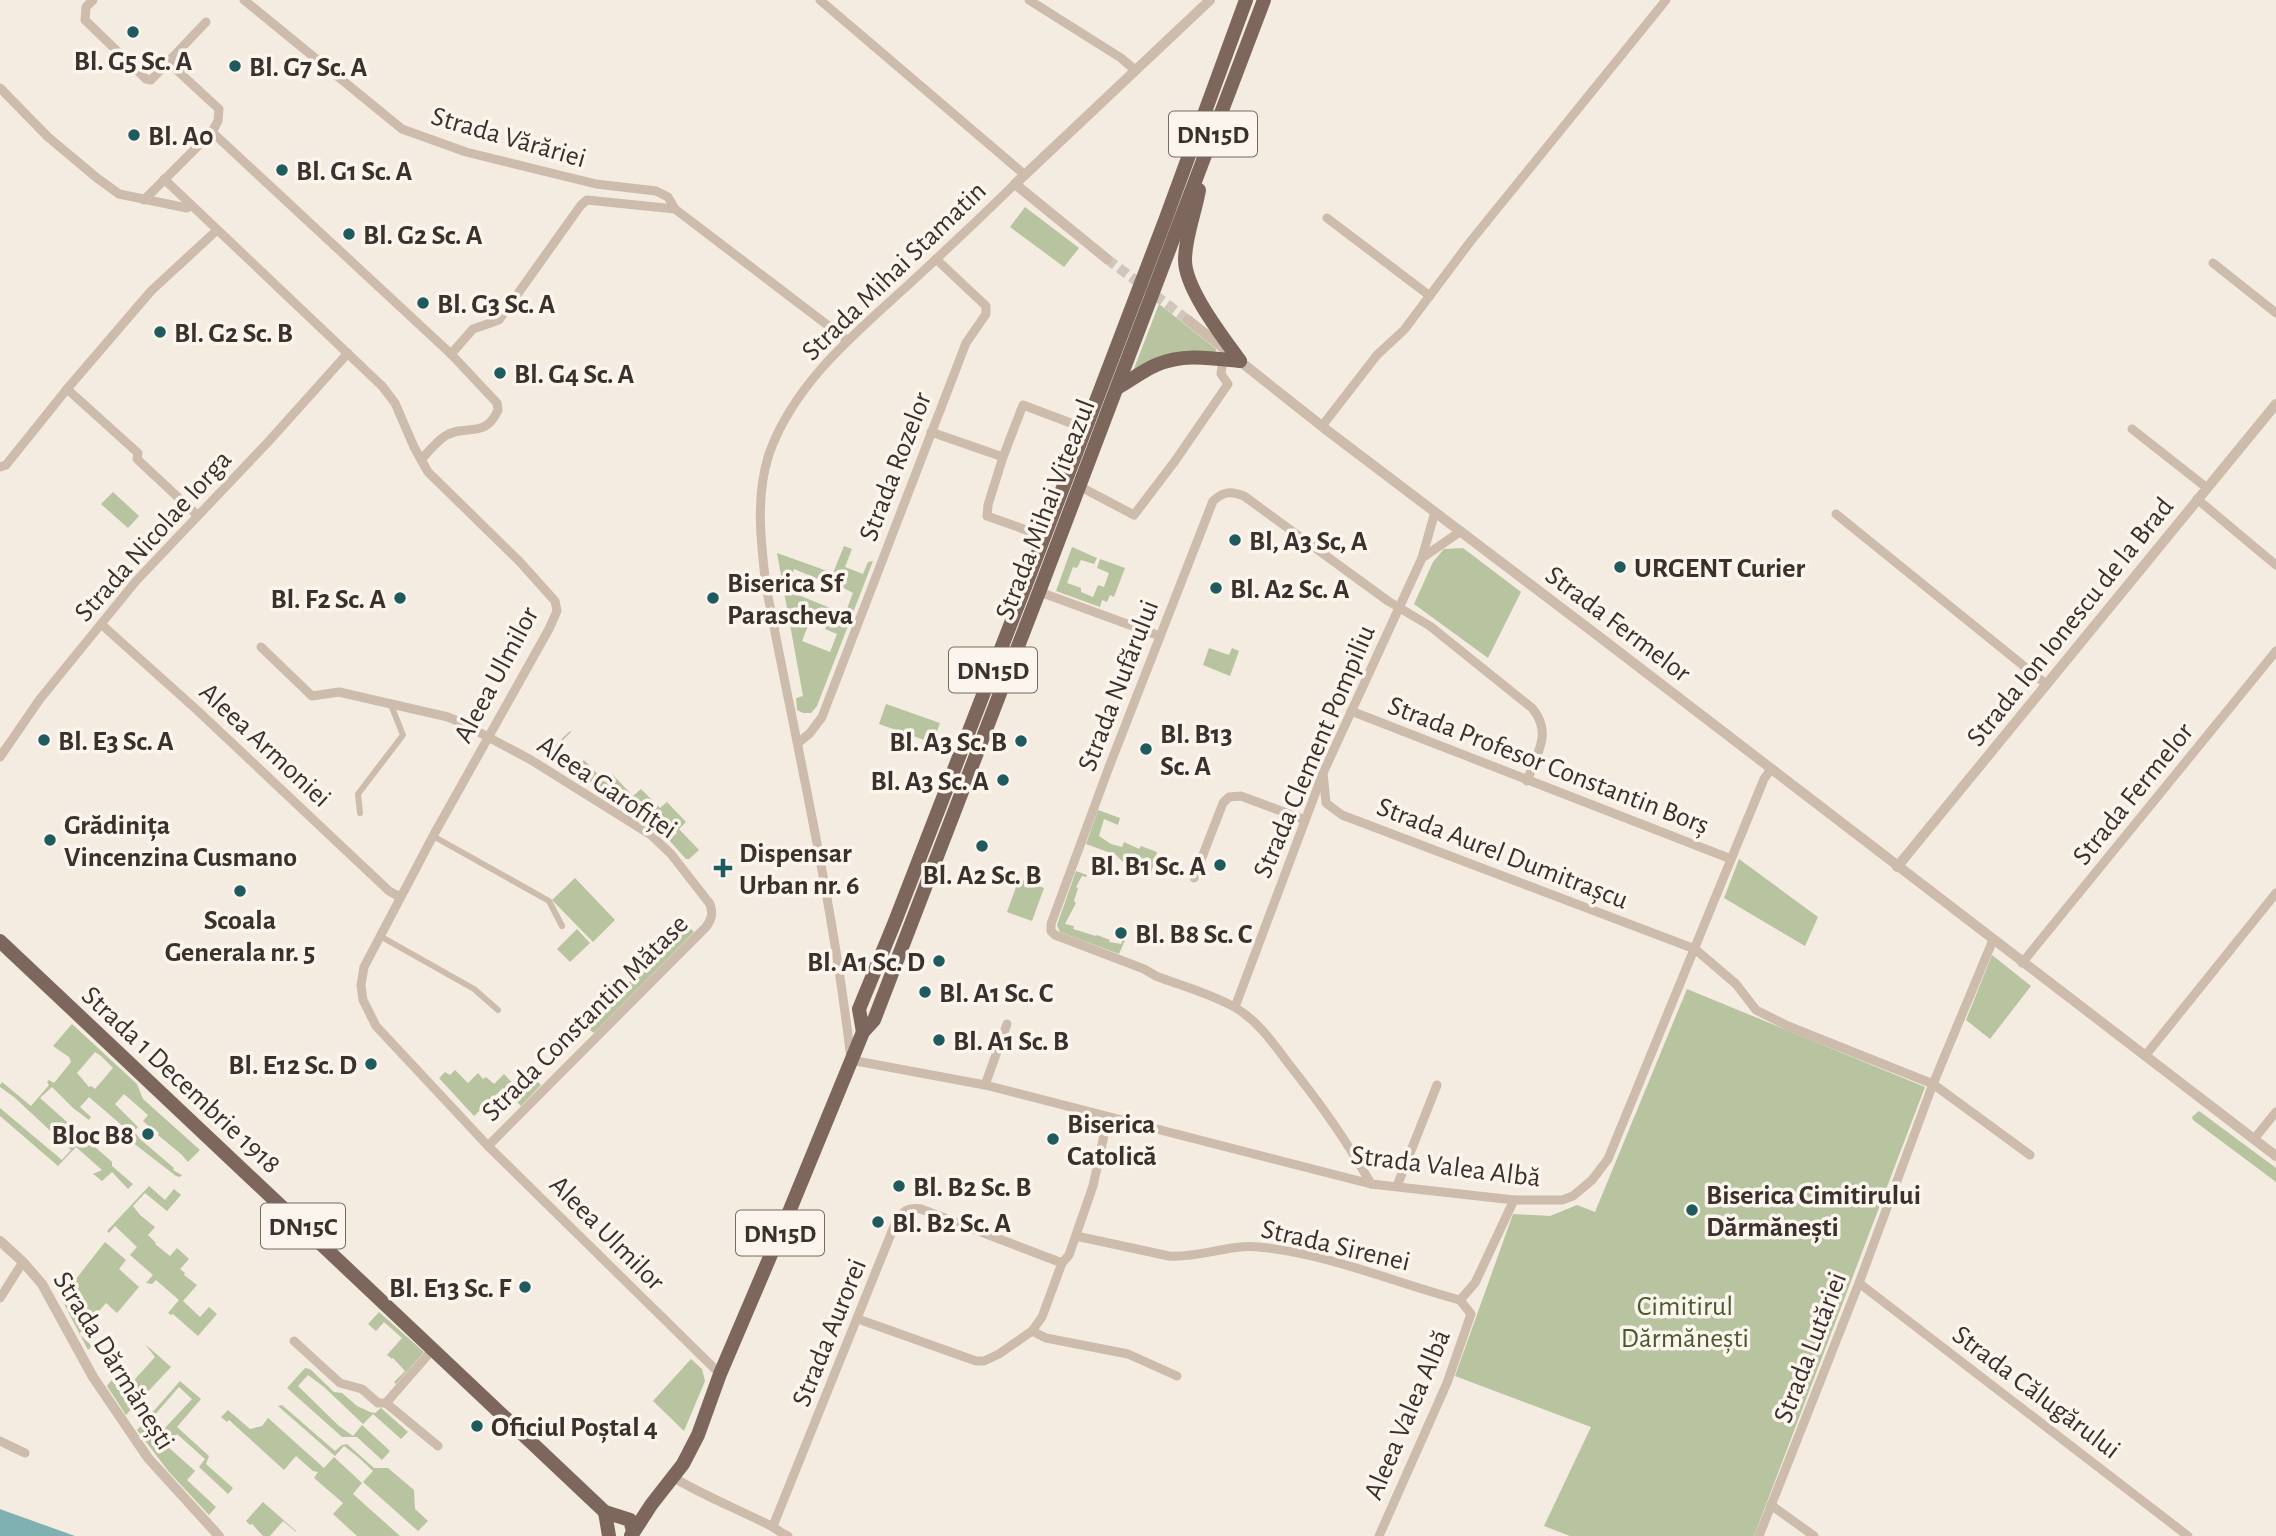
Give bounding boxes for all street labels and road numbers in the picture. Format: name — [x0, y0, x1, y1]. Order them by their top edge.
street label: Strada Vărăriei — [428, 102, 589, 173]
road number: DN15D — [1169, 111, 1257, 156]
street label: Strada Mihai Stamatin — [797, 177, 992, 366]
street label: Strada Rozelor — [855, 388, 937, 545]
street label: Strada Mihai Viteazul — [991, 396, 1101, 624]
street label: Strada Nicolae Iorga — [70, 445, 237, 627]
street label: Strada Ion Ionescu de la Brad — [1962, 493, 2179, 752]
street label: Strada Fermelor — [1540, 561, 1696, 688]
street label: Strada Nufărului — [1073, 596, 1164, 775]
street label: Aleea Ulmilor — [449, 602, 544, 748]
street label: Strada Clement Pompiliu — [1249, 621, 1381, 882]
road number: DN15D — [949, 648, 1037, 692]
street label: Aleea Armoniei — [194, 678, 336, 813]
street label: Strada Profesor Constantin Borș — [1384, 692, 1713, 841]
street label: Strada Fermelor — [2068, 718, 2199, 871]
street label: Aleea Garofiței — [531, 731, 682, 845]
street label: Strada Aurel Dumitrașcu — [1373, 793, 1632, 916]
street label: Strada Constantin Mătase — [477, 910, 694, 1127]
street label: Strada 1 Decembrie 1918 — [76, 981, 285, 1179]
street label: Strada Valea Albă — [1349, 1141, 1542, 1193]
street label: Aleea Ulmilor — [544, 1171, 669, 1296]
road number: DN15C — [261, 1204, 345, 1248]
road number: DN15D — [736, 1210, 824, 1256]
street label: Strada Sirenei — [1258, 1215, 1413, 1277]
street label: Strada Aurorei — [788, 1255, 872, 1411]
street label: Strada Dărmănești — [46, 1267, 179, 1456]
street label: Strada Lutăriei — [1769, 1269, 1852, 1427]
street label: Strada Călugărului — [1947, 1321, 2125, 1465]
street label: Aleea Valea Albă — [1359, 1326, 1456, 1504]

